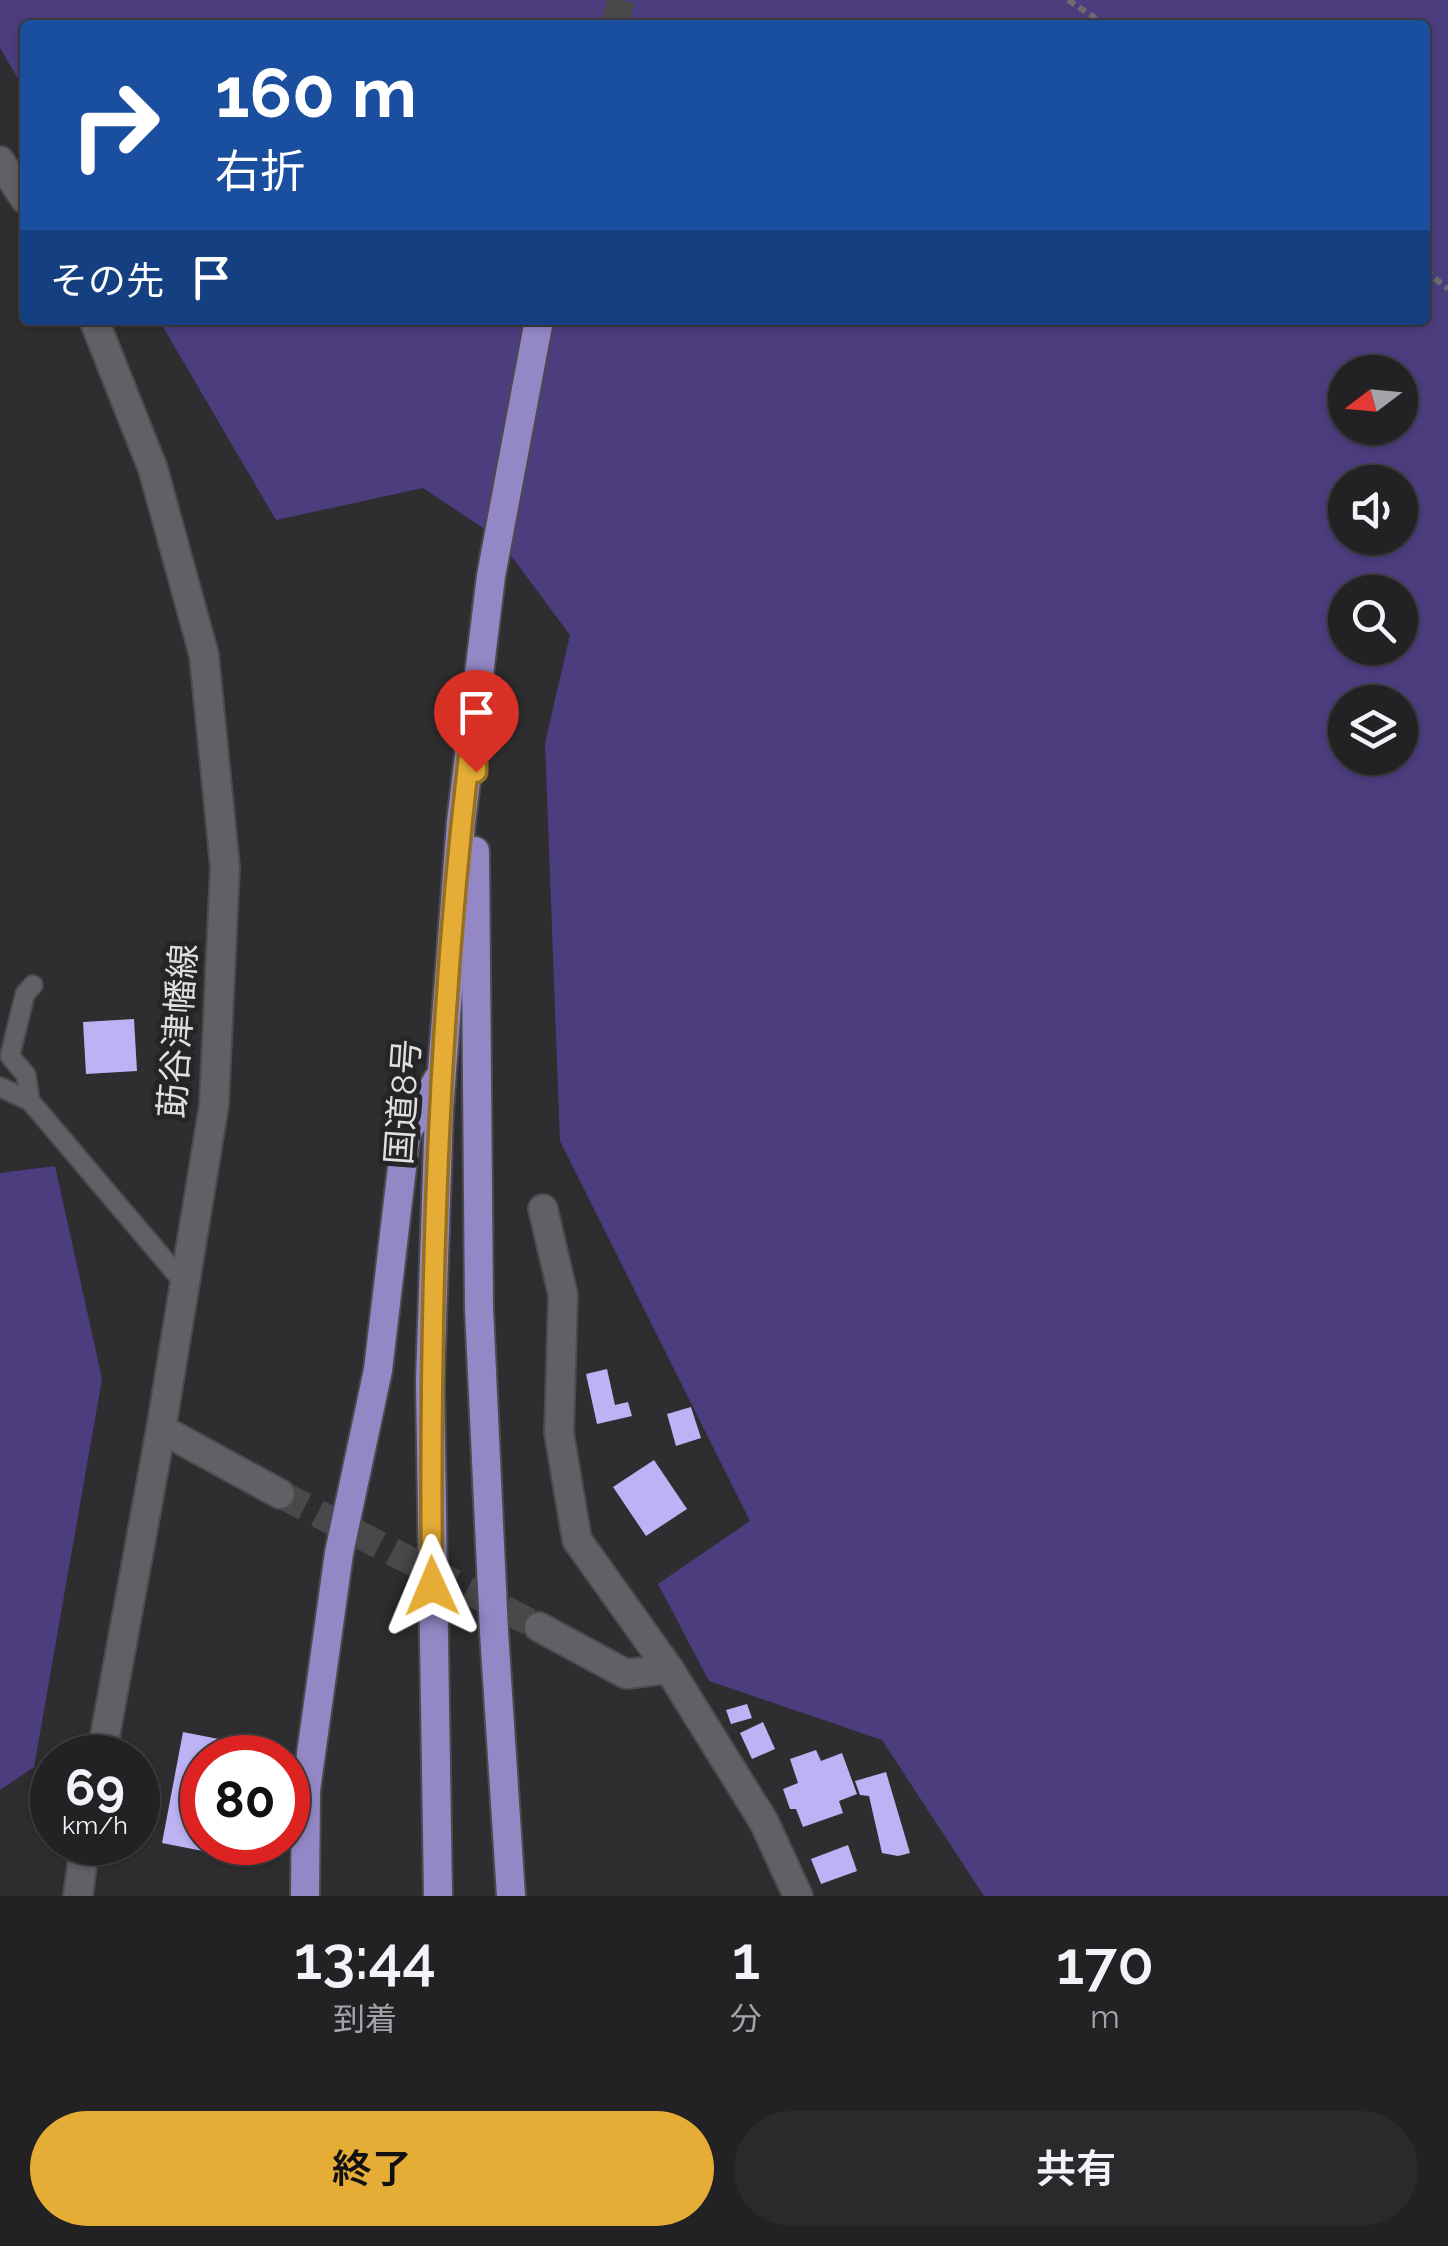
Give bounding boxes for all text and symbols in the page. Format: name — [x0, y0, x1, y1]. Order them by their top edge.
text: 160 m — [215, 51, 417, 133]
icon: right — [50, 60, 180, 190]
text: 右折 — [215, 145, 305, 198]
icon: arrive — [184, 250, 239, 305]
text: その先 — [50, 258, 164, 303]
north arrow — [1328, 355, 1418, 445]
map controls — [1328, 355, 1418, 775]
button: sound — [1328, 465, 1418, 555]
button: search — [1328, 575, 1418, 665]
pin — [434, 670, 519, 773]
icon: arrive — [449, 685, 504, 740]
button: layers — [1328, 685, 1418, 775]
street label: 莇谷津幡線 — [151, 942, 204, 1120]
street label: 国道8号 — [378, 1038, 427, 1166]
position arrow — [380, 1534, 484, 1638]
speed limit sign: 80 — [180, 1735, 310, 1865]
text: 69 — [65, 1758, 125, 1817]
text: km/h — [62, 1810, 128, 1840]
text: 13:44 — [294, 1923, 436, 1993]
text: 1 — [732, 1923, 760, 1993]
text: 170 — [1056, 1928, 1154, 1998]
text: m — [1090, 1998, 1120, 2035]
text: 到着 — [333, 2000, 397, 2037]
text: 分 — [730, 2000, 762, 2037]
button: 終了 — [30, 2111, 714, 2226]
button: 共有 — [734, 2111, 1418, 2226]

